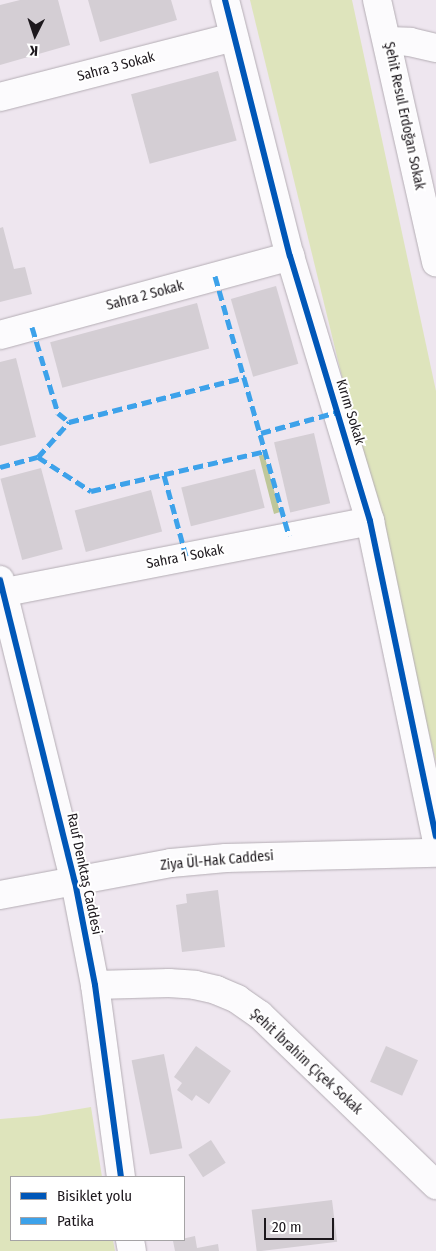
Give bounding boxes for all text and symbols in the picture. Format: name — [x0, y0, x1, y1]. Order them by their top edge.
north arrow — [10, 10, 60, 60]
street label: Şehit Resul Erdoğan Sokak — [380, 40, 428, 192]
text: K — [29, 42, 39, 59]
street label: Sahra 3 Sokak — [75, 49, 157, 85]
street label: Sahra 2 Sokak — [105, 278, 185, 314]
street label: Kırım Sokak — [332, 377, 368, 447]
street label: Sahra 1 Sokak — [145, 541, 225, 573]
street label: Rauf Denktaş Caddesi — [63, 812, 105, 936]
street label: Ziya Ül-Hak Caddesi — [160, 848, 274, 874]
street label: Şehit İbrahim Çiçek Sokak — [246, 1006, 366, 1118]
legend — [10, 1176, 185, 1241]
text: Bisiklet yolu — [57, 1187, 132, 1205]
scale bar — [266, 1208, 336, 1240]
text: Patika — [57, 1212, 94, 1230]
text: 20 m — [272, 1218, 302, 1236]

